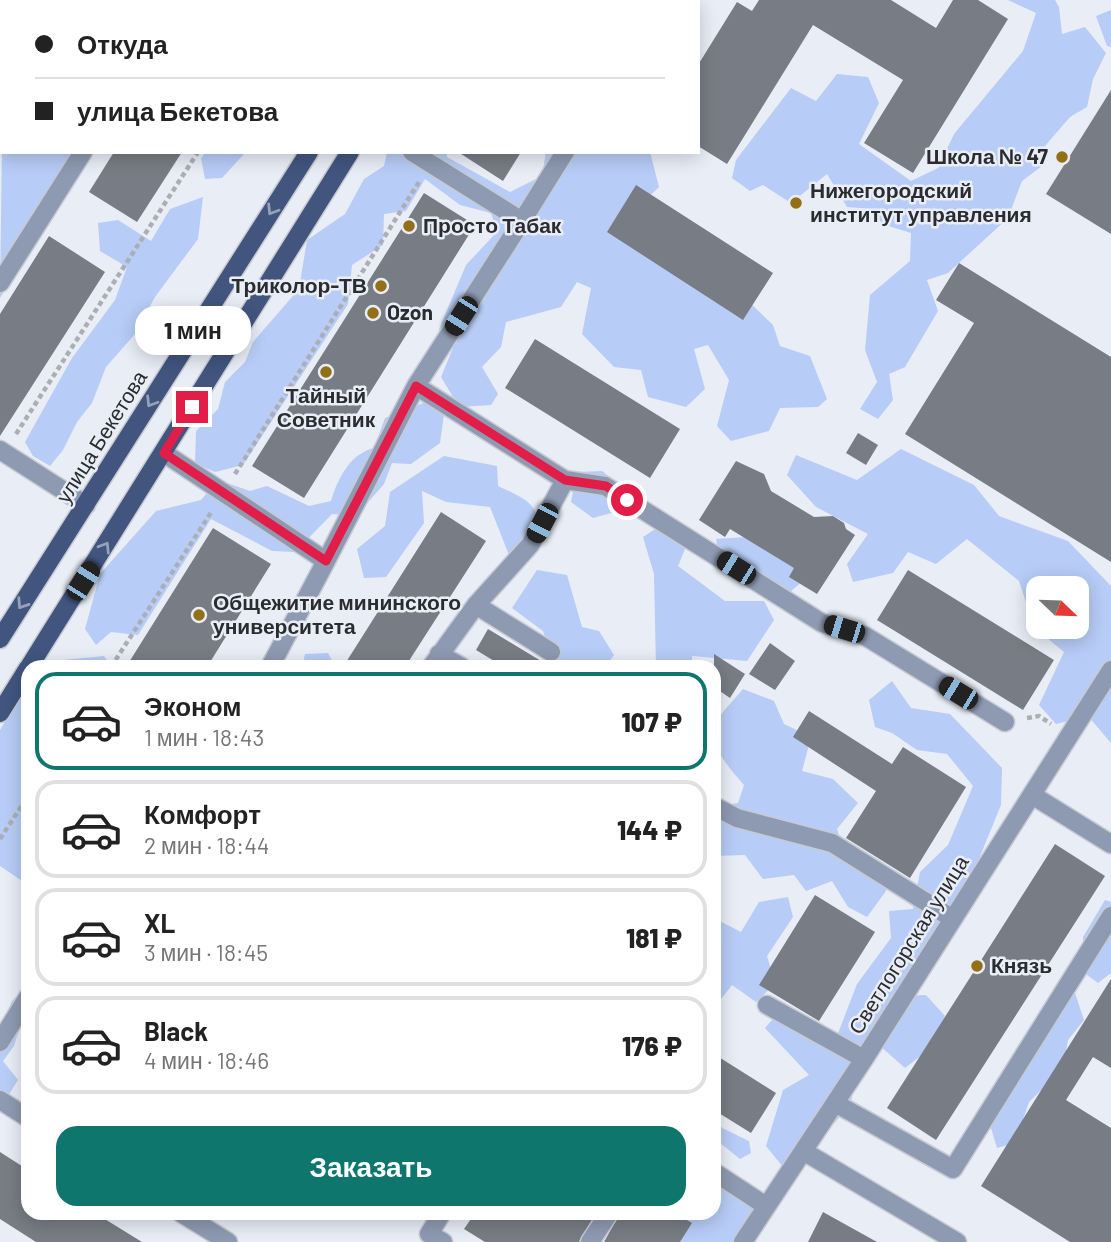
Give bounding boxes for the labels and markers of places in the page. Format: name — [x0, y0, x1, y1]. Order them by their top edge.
place label: Школа № 47 — [926, 143, 1049, 168]
marker: Школа № 47 — [1054, 149, 1070, 165]
place label: Нижегородский институт управления — [810, 177, 1032, 226]
marker: Нижегородский институт управления — [788, 195, 804, 211]
place label: Просто Табак — [423, 212, 562, 237]
marker: Просто Табак — [401, 218, 417, 234]
place label: Триколор-ТВ — [231, 272, 367, 297]
marker: Триколор-ТВ — [373, 278, 389, 294]
place label: Ozon — [387, 299, 433, 324]
marker: Ozon — [365, 305, 381, 321]
marker: Тайный Советник — [318, 364, 334, 380]
place label: Тайный Советник — [277, 382, 376, 431]
place label: Общежитие мининского университета — [213, 589, 461, 638]
marker: Общежитие мининского университета — [191, 607, 207, 623]
place label: Князь — [991, 952, 1052, 977]
marker: Князь — [969, 958, 985, 974]

